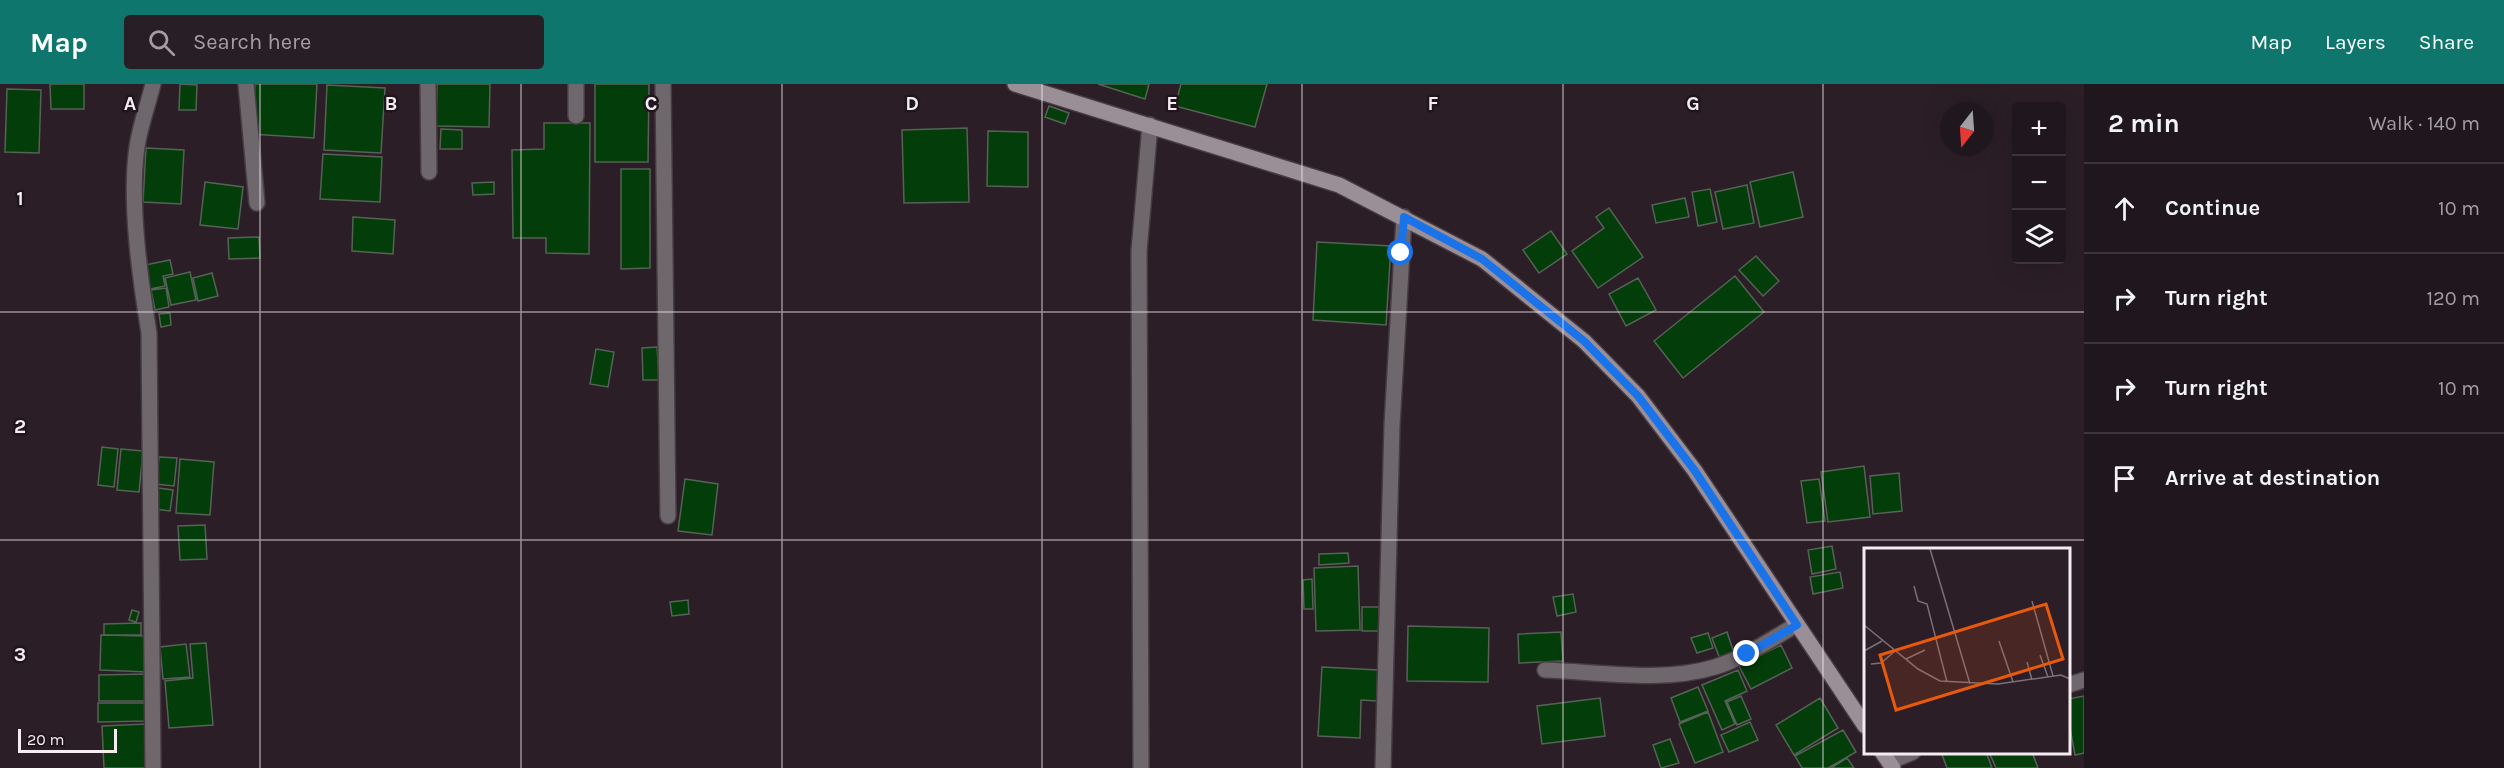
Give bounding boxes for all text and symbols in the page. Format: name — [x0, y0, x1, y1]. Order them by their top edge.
search box — [124, 15, 544, 69]
text: Map — [30, 26, 88, 59]
icon: search — [145, 26, 178, 59]
text: Search here — [193, 29, 311, 55]
text: Map — [2250, 30, 2292, 54]
text: Layers — [2325, 30, 2386, 54]
text: Share — [2419, 30, 2474, 54]
text: A — [124, 92, 137, 115]
text: B — [385, 92, 397, 115]
text: C — [645, 92, 657, 115]
text: D — [905, 92, 919, 115]
text: E — [1166, 92, 1178, 115]
text: F — [1428, 92, 1439, 115]
text: G — [1686, 92, 1700, 115]
north arrow — [1940, 102, 1994, 156]
map controls — [2012, 102, 2066, 264]
button: + — [2012, 102, 2066, 156]
text: 2 min — [2108, 108, 2180, 139]
text: Walk · 140 m — [2369, 112, 2480, 135]
button: − — [2012, 156, 2066, 210]
text: 1 — [16, 187, 24, 210]
icon: ahead — [2108, 192, 2141, 225]
text: Continue — [2165, 195, 2260, 221]
text: 10 m — [2438, 197, 2480, 220]
button: layers — [2012, 210, 2066, 264]
route start — [1387, 239, 1413, 265]
icon: right — [2108, 282, 2141, 315]
text: Turn right — [2165, 285, 2268, 311]
text: 120 m — [2426, 287, 2480, 310]
icon: right — [2108, 372, 2141, 405]
text: Turn right — [2165, 375, 2268, 401]
text: 10 m — [2438, 377, 2480, 400]
text: 2 — [14, 415, 26, 438]
icon: arrive — [2108, 462, 2141, 495]
text: Arrive at destination — [2165, 465, 2380, 491]
inset map — [1864, 548, 2069, 753]
route end — [1733, 640, 1759, 666]
text: 3 — [14, 643, 26, 666]
scale bar — [18, 726, 117, 754]
text: 20 m — [27, 730, 65, 749]

